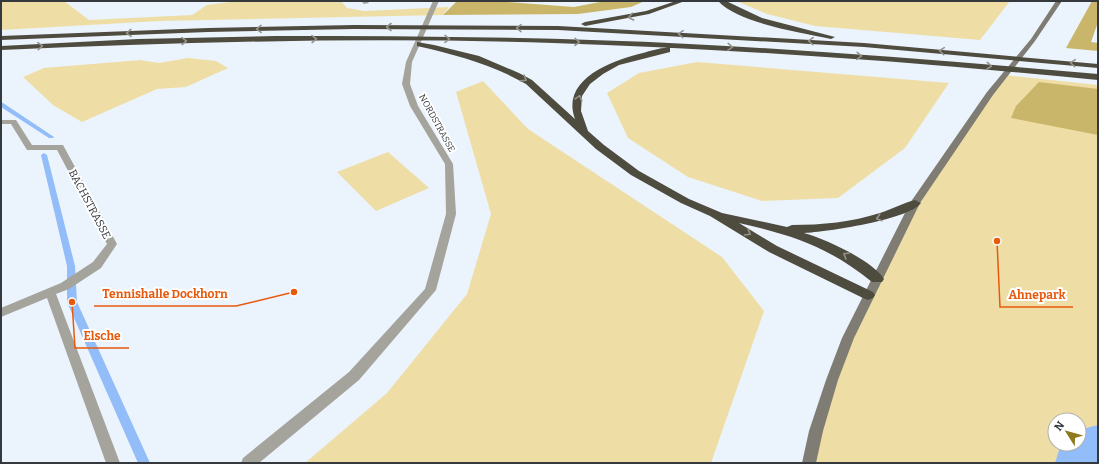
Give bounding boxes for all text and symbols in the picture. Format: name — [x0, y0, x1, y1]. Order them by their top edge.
one-way arrow — [628, 12, 635, 21]
one-way arrow — [386, 23, 392, 31]
one-way arrow — [516, 24, 522, 32]
one-way arrow — [256, 25, 262, 33]
one-way arrow — [126, 28, 132, 37]
one-way arrow — [678, 30, 684, 39]
one-way arrow — [311, 35, 317, 43]
one-way arrow — [444, 35, 450, 43]
one-way arrow — [181, 37, 187, 46]
one-way arrow — [808, 37, 814, 46]
one-way arrow — [574, 38, 580, 46]
one-way arrow — [37, 42, 43, 51]
one-way arrow — [727, 43, 733, 52]
one-way arrow — [939, 47, 945, 56]
one-way arrow — [856, 52, 862, 61]
one-way arrow — [1070, 59, 1076, 68]
one-way arrow — [986, 62, 992, 71]
one-way arrow — [519, 74, 526, 81]
street label: NORDSTRASSE — [417, 92, 457, 154]
one-way arrow — [574, 94, 583, 101]
street label: BACHSTRASSE — [66, 167, 113, 241]
one-way arrow — [875, 213, 882, 222]
one-way arrow — [744, 229, 751, 236]
one-way arrow — [843, 252, 850, 260]
callout: Tennishalle Dockhorn — [94, 282, 236, 306]
callout: Ahnepark — [1000, 283, 1073, 307]
text: Tennishalle Dockhorn — [102, 287, 228, 301]
text: Ahnepark — [1008, 288, 1066, 302]
callout: Elsche — [75, 324, 129, 348]
text: Elsche — [83, 329, 121, 343]
north arrow — [1047, 412, 1087, 452]
text: N — [1052, 419, 1067, 434]

